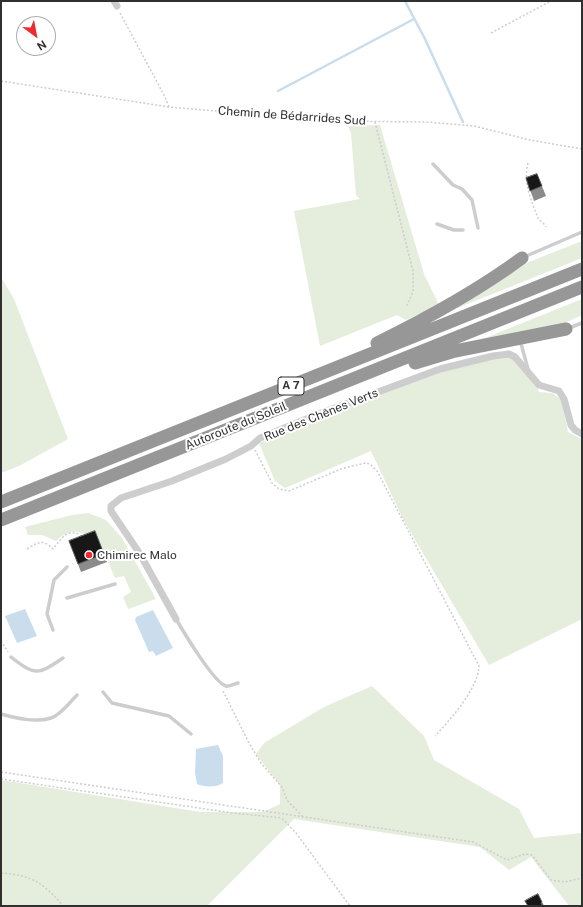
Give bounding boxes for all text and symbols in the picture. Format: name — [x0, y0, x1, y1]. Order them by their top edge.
north arrow — [16, 16, 56, 56]
text: N — [35, 38, 49, 53]
street label: Chemin de Bédarrides Sud — [218, 104, 366, 128]
road number: A 7 — [278, 377, 304, 395]
street label: Rue des Chênes Verts — [262, 386, 380, 444]
street label: Autoroute du Soleil — [183, 399, 289, 453]
place label: Chimirec Malo — [97, 548, 177, 562]
marker: Chimirec Malo — [84, 550, 94, 560]

